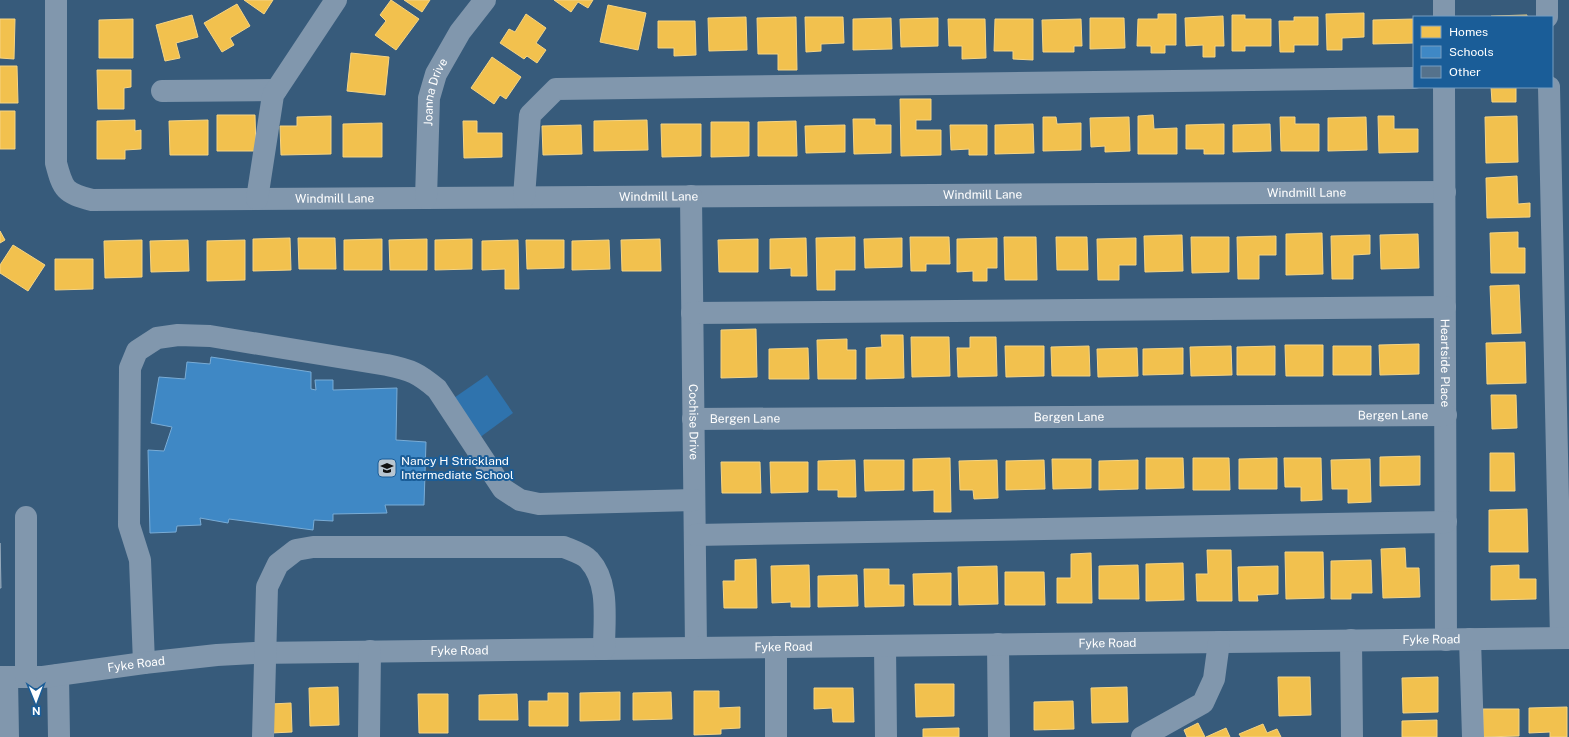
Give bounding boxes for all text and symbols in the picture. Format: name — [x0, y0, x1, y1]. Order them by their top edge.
legend — [1413, 16, 1553, 88]
text: Homes — [1449, 25, 1488, 39]
text: Schools — [1449, 45, 1494, 59]
street label: Joanna Drive — [421, 56, 451, 126]
text: Other — [1449, 65, 1481, 79]
street label: Windmill Lane — [1267, 186, 1346, 200]
street label: Windmill Lane — [943, 187, 1022, 202]
street label: Windmill Lane — [619, 189, 698, 204]
street label: Windmill Lane — [295, 191, 374, 206]
street label: Heartside Place — [1438, 319, 1452, 408]
street label: Cochise Drive — [686, 384, 701, 460]
street label: Bergen Lane — [1358, 408, 1428, 422]
street label: Bergen Lane — [1034, 410, 1104, 424]
street label: Bergen Lane — [710, 412, 780, 426]
place label: Nancy H Strickland Intermediate School — [401, 454, 514, 482]
school or university icon: Nancy H Strickland Intermediate School — [376, 457, 398, 479]
street label: Fyke Road — [1402, 632, 1461, 647]
street label: Fyke Road — [1078, 636, 1137, 651]
street label: Fyke Road — [754, 640, 813, 654]
street label: Fyke Road — [430, 643, 489, 658]
street label: Fyke Road — [106, 654, 166, 675]
north arrow — [16, 681, 56, 721]
text: N — [32, 705, 41, 717]

